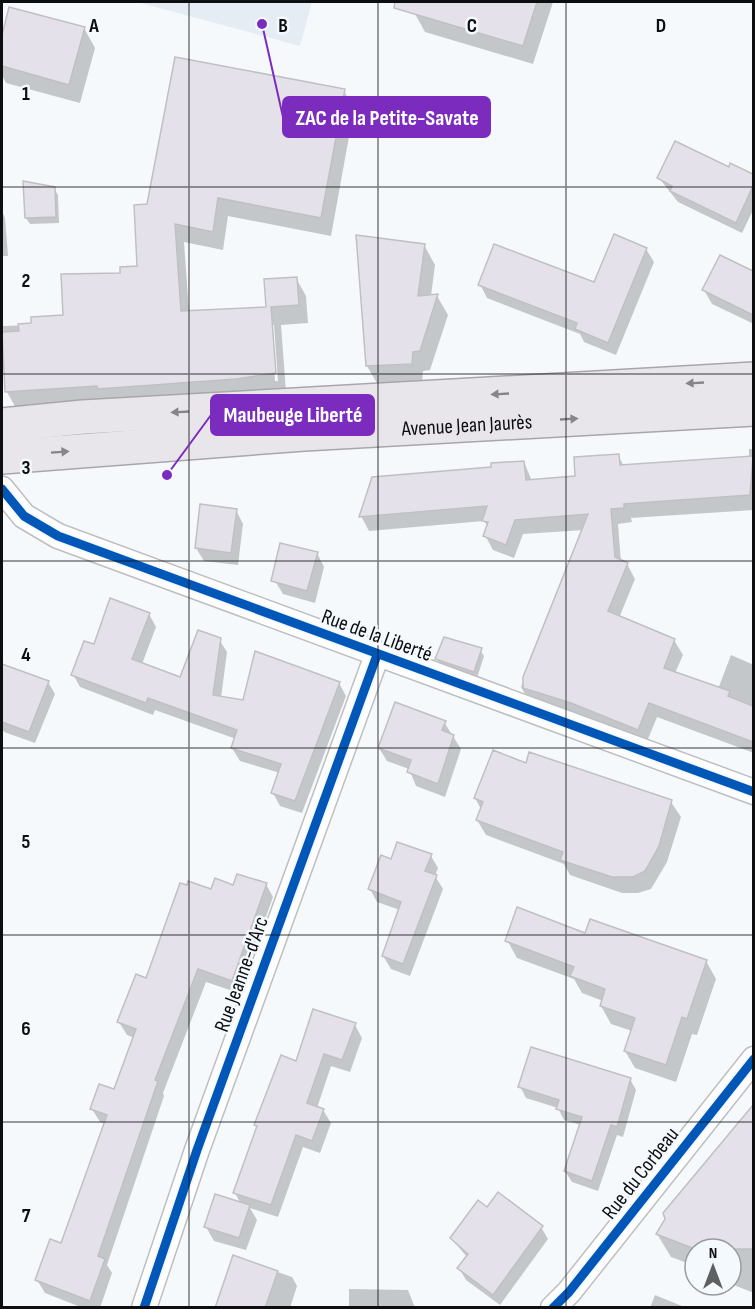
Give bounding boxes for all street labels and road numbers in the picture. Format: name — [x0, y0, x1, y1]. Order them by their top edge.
street label: Avenue Jean Jaurès — [400, 409, 533, 442]
street label: Rue de la Liberté — [318, 604, 436, 667]
street label: Rue Jeanne-d'Arc — [209, 913, 274, 1035]
street label: Rue du Corbeau — [597, 1122, 684, 1224]

